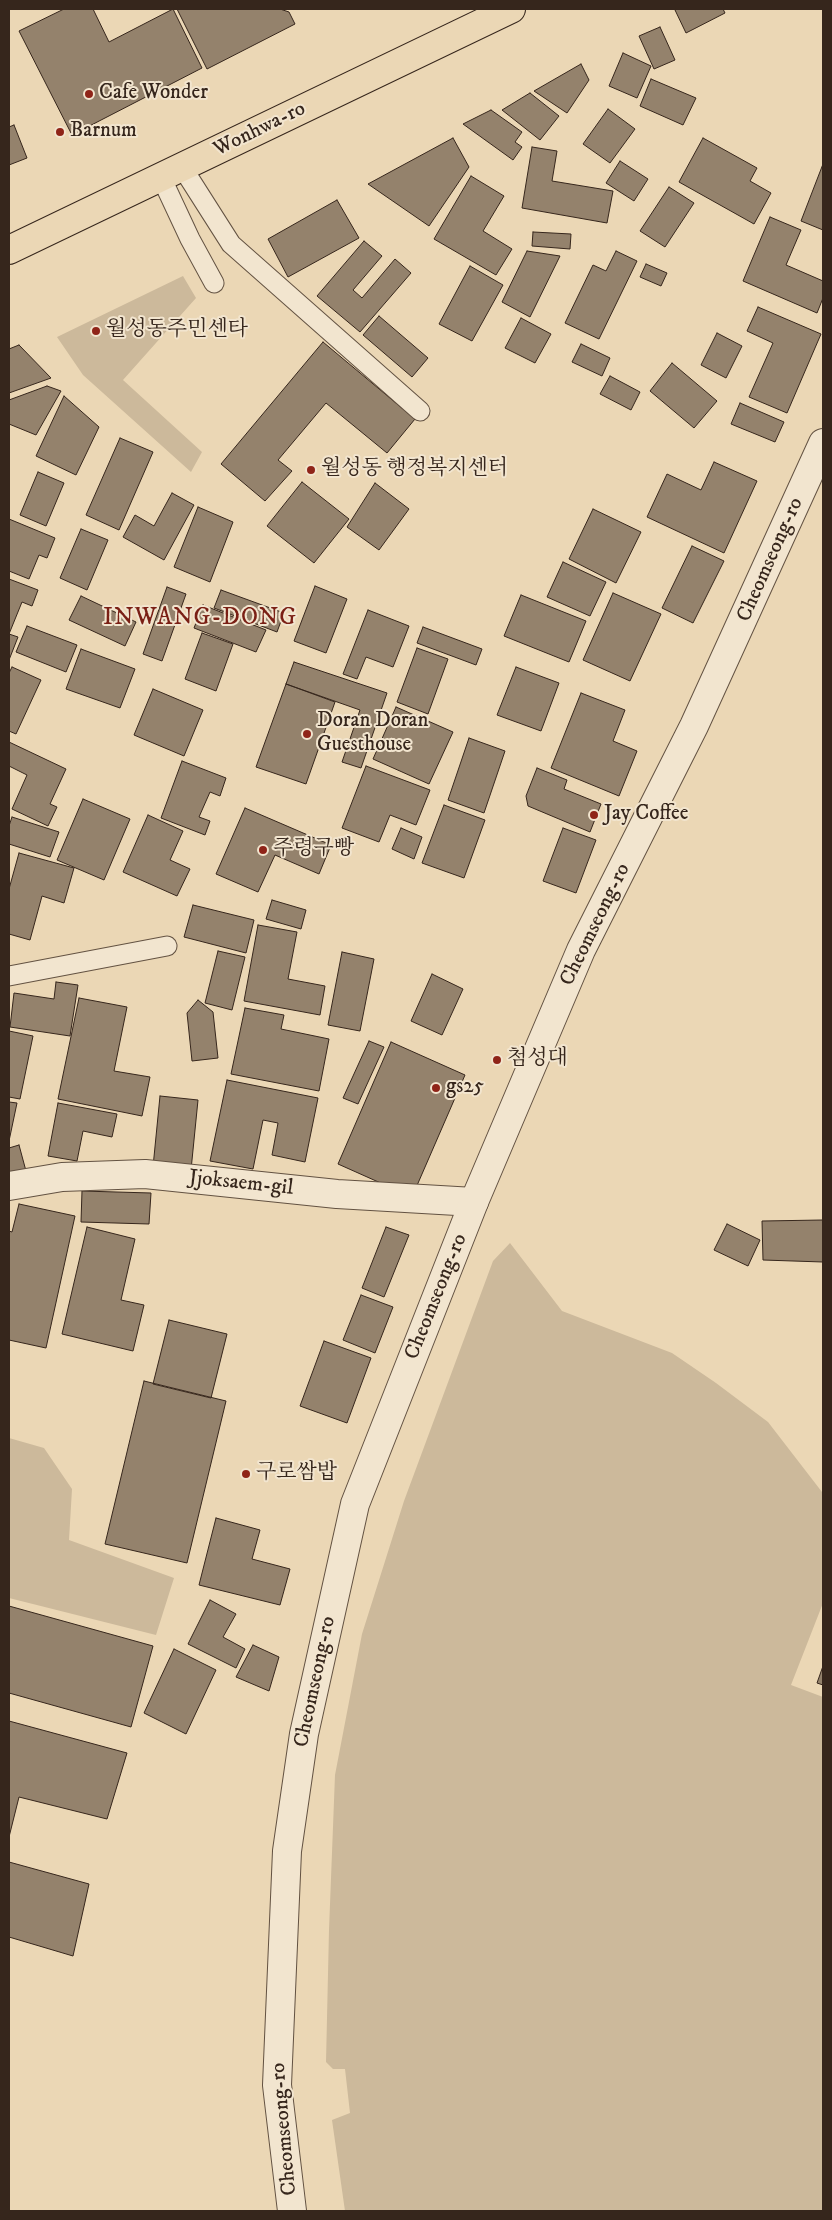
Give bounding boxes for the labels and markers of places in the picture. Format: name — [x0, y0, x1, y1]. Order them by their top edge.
place label: Cafe Wonder — [99, 81, 208, 107]
marker: Cafe Wonder — [83, 88, 95, 100]
place label: Barnum — [70, 119, 137, 145]
marker: Barnum — [54, 126, 66, 138]
place label: 월성동주민센타 — [106, 318, 248, 344]
marker: 월성동주민센타 — [90, 325, 102, 337]
place label: 월성동 행정복지센터 — [321, 457, 508, 483]
marker: 월성동 행정복지센터 — [305, 464, 317, 476]
place label: Doran Doran Guesthouse — [317, 709, 428, 759]
marker: Doran Doran Guesthouse — [301, 728, 313, 740]
place label: Jay Coffee — [604, 802, 688, 828]
marker: Jay Coffee — [588, 809, 600, 821]
place label: 주령구빵 — [273, 837, 354, 863]
marker: 주령구빵 — [257, 844, 269, 856]
place label: 첨성대 — [507, 1047, 568, 1073]
marker: 첨성대 — [491, 1054, 503, 1066]
place label: gs25 — [446, 1075, 484, 1101]
marker: gs25 — [430, 1082, 442, 1094]
place label: 구로쌈밥 — [256, 1461, 337, 1487]
marker: 구로쌈밥 — [240, 1468, 252, 1480]

